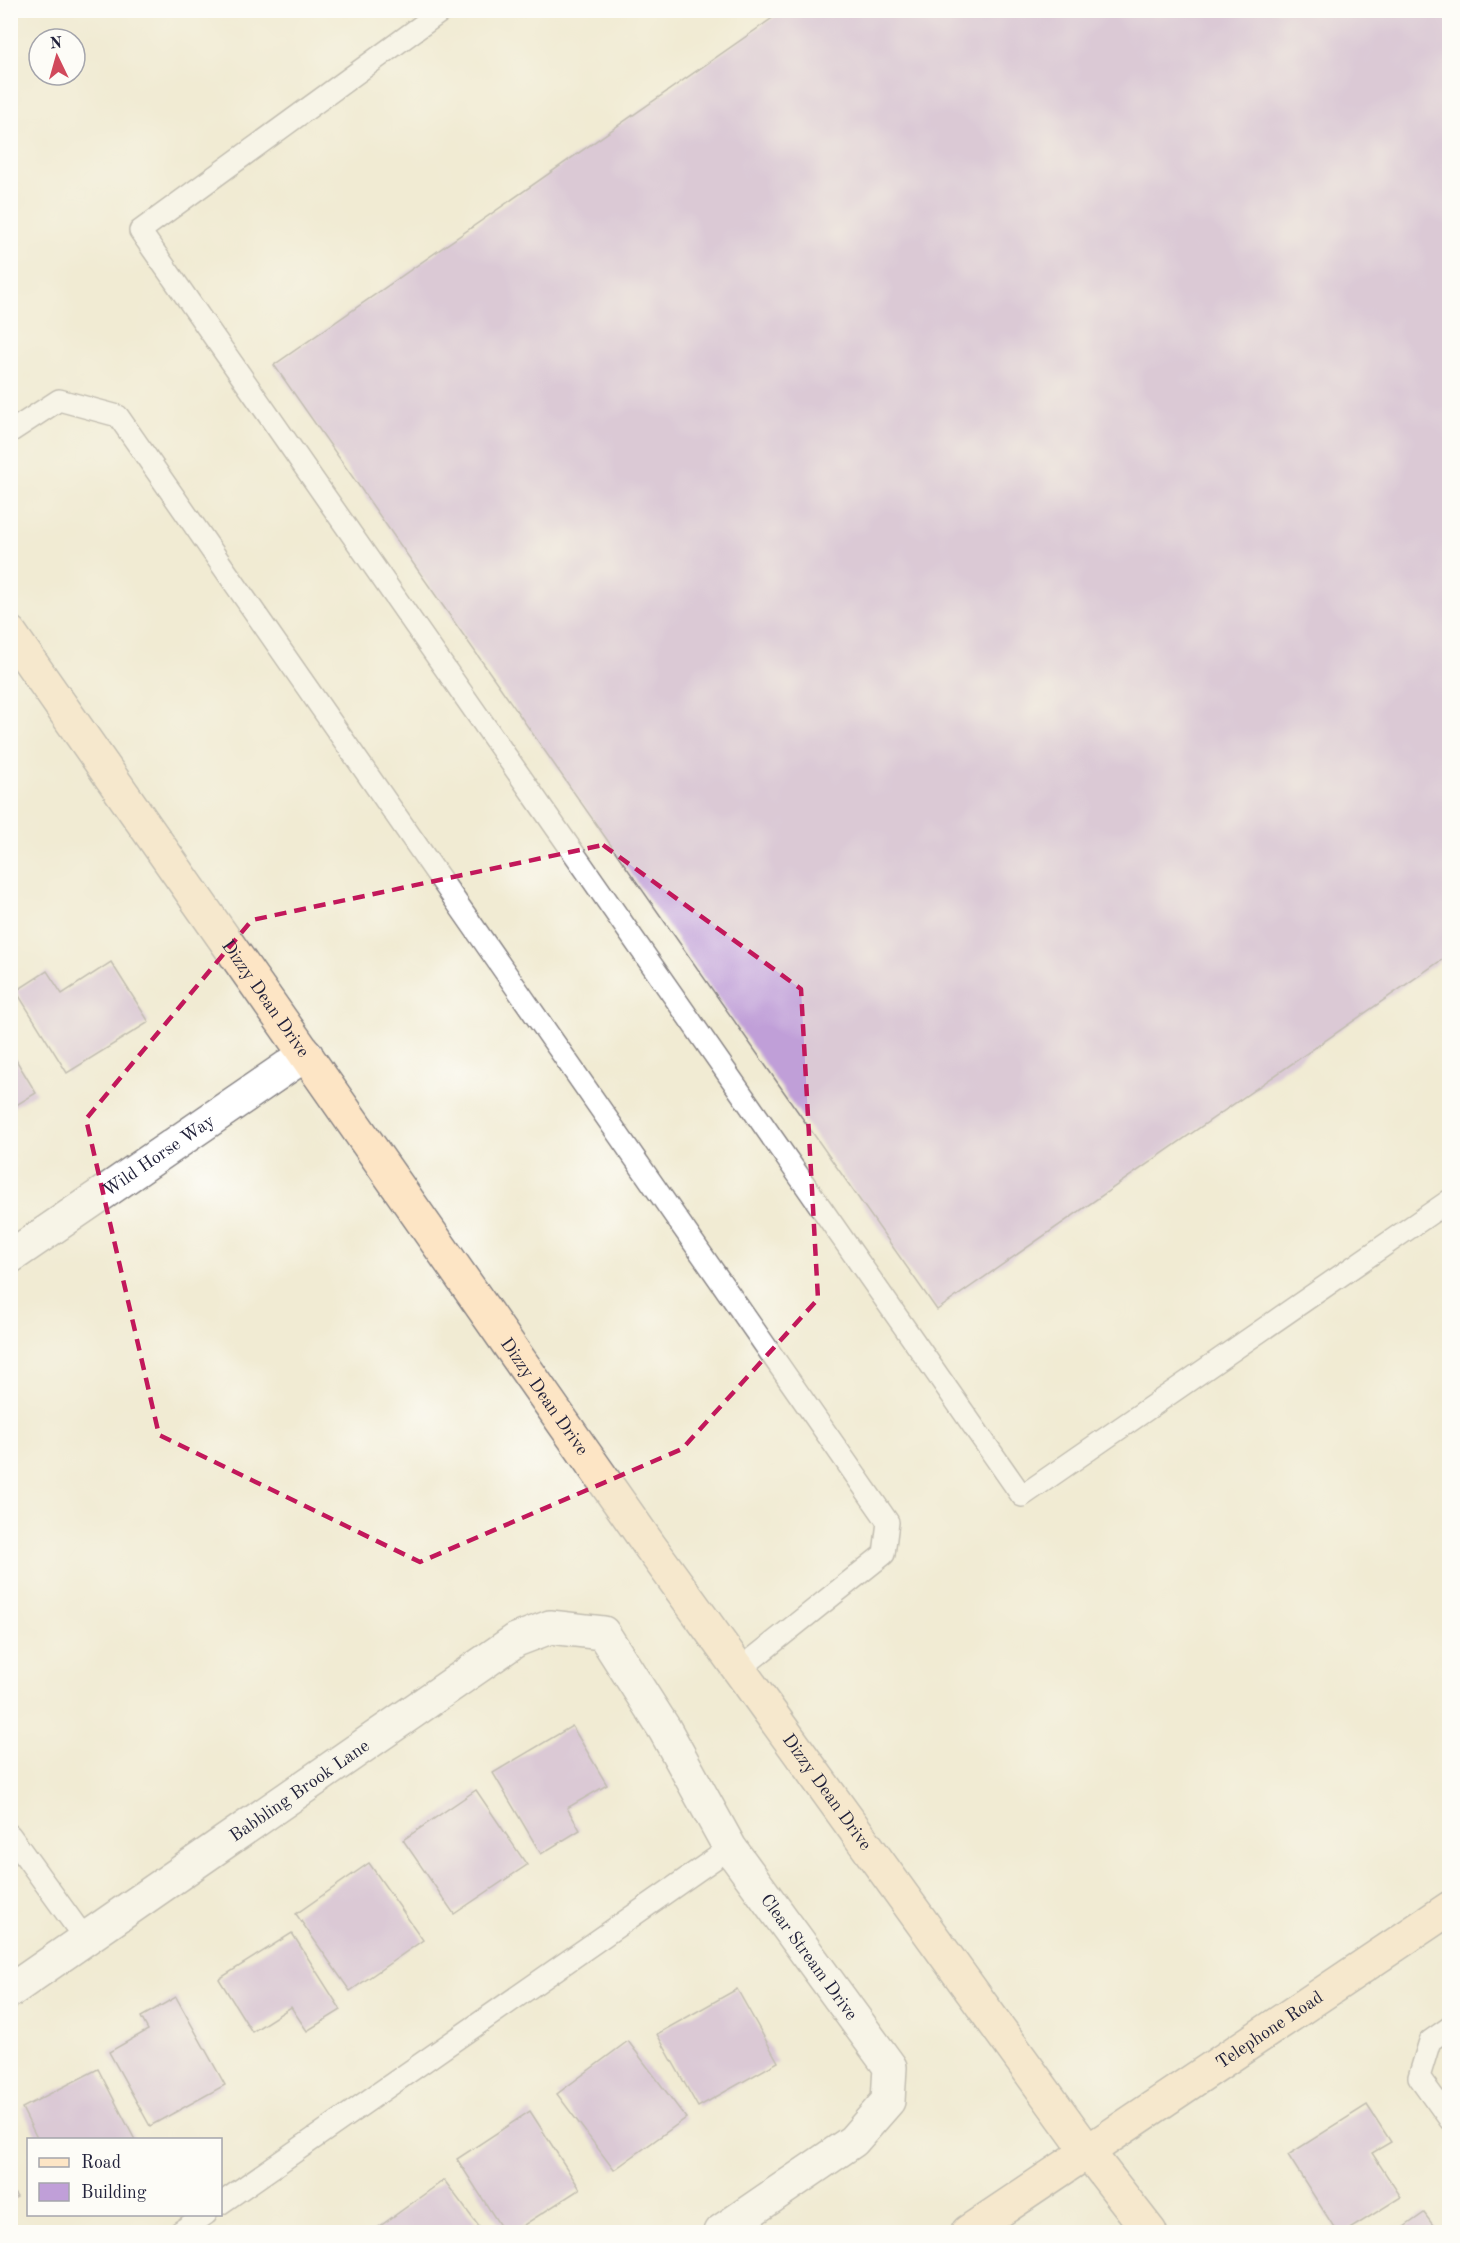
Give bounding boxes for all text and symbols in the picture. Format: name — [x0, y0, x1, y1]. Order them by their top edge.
north arrow — [27, 27, 87, 87]
text: N — [49, 35, 63, 53]
street label: Dizzy Dean Drive — [218, 937, 312, 1061]
street label: Wild Horse Way — [100, 1112, 218, 1200]
street label: Dizzy Dean Drive — [497, 1335, 591, 1459]
street label: Dizzy Dean Drive — [779, 1731, 875, 1854]
street label: Babbling Brook Lane — [227, 1737, 373, 1846]
street label: Clear Stream Drive — [757, 1891, 860, 2024]
street label: Telephone Road — [1213, 1988, 1326, 2072]
legend — [27, 2138, 222, 2216]
text: Road — [81, 2154, 121, 2172]
text: Building — [81, 2184, 147, 2202]

